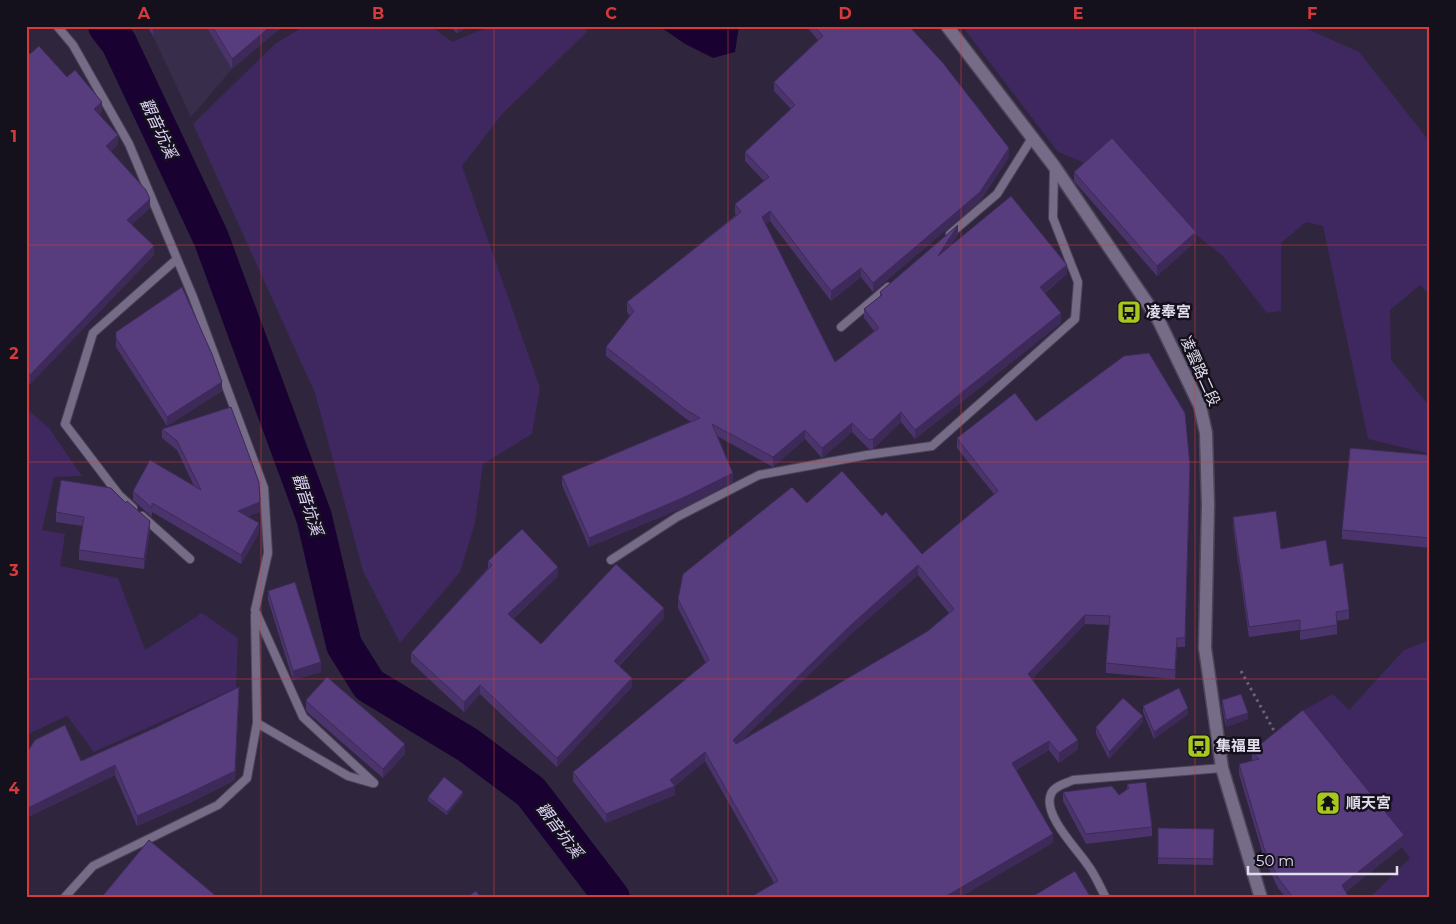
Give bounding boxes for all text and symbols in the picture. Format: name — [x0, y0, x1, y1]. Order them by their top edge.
text: A — [137, 4, 151, 23]
text: B — [372, 4, 384, 23]
text: C — [605, 4, 617, 23]
text: D — [838, 4, 852, 23]
text: E — [1073, 4, 1083, 23]
text: F — [1307, 4, 1317, 23]
water label: 觀音坑溪 — [136, 95, 182, 163]
text: 1 — [11, 127, 17, 146]
bus stop icon: 凌奉宮 — [1116, 299, 1142, 325]
place label: 凌奉宮 — [1146, 302, 1191, 321]
street label: 凌雲路二段 — [1177, 333, 1224, 409]
text: 2 — [9, 344, 19, 363]
water label: 觀音坑溪 — [289, 471, 327, 539]
text: 3 — [8, 561, 19, 580]
bus stop icon: 集福里 — [1186, 733, 1212, 759]
place label: 集福里 — [1216, 736, 1261, 755]
text: 4 — [8, 779, 20, 798]
temple icon: 順天宮 — [1315, 790, 1341, 816]
place label: 順天宮 — [1346, 793, 1391, 812]
water label: 觀音坑溪 — [533, 799, 588, 863]
scale bar — [1248, 844, 1397, 876]
text: 50 m — [1256, 851, 1294, 870]

